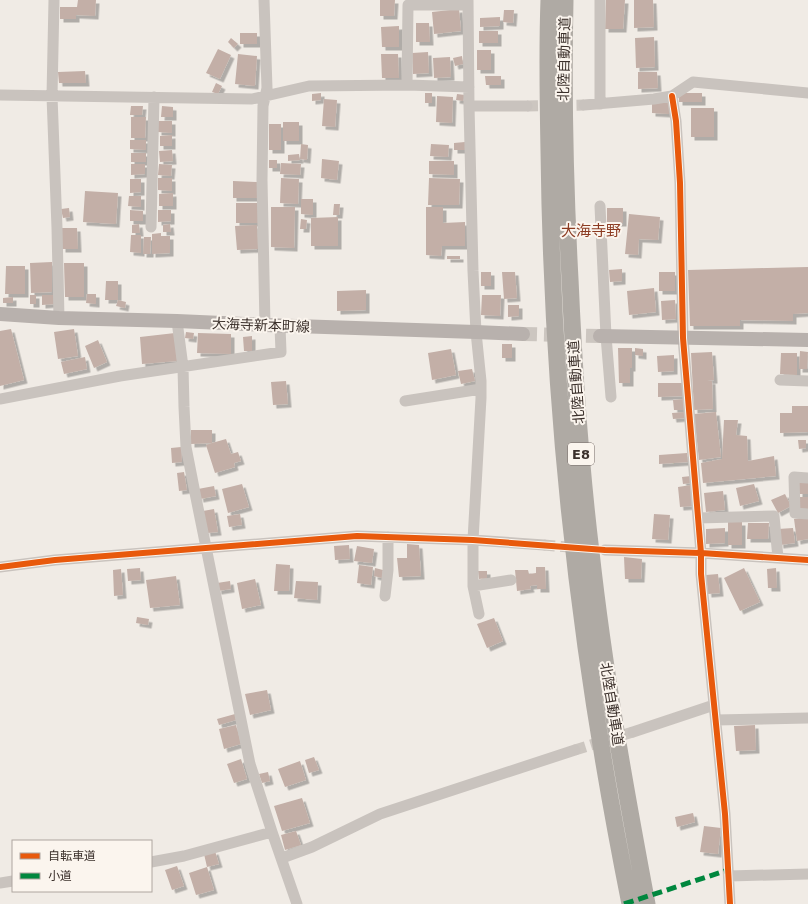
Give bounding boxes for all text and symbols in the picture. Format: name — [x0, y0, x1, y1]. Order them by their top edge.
street label: 北陸自動車道 — [555, 17, 573, 101]
district label: 大海寺野 — [561, 222, 621, 240]
street label: 大海寺新本町線 — [212, 315, 310, 335]
street label: 北陸自動車道 — [565, 340, 587, 424]
road number: E8 — [568, 443, 594, 465]
street label: 北陸自動車道 — [598, 661, 626, 747]
legend — [12, 840, 152, 892]
text: 自転車道 — [48, 849, 96, 863]
text: 小道 — [48, 869, 72, 883]

